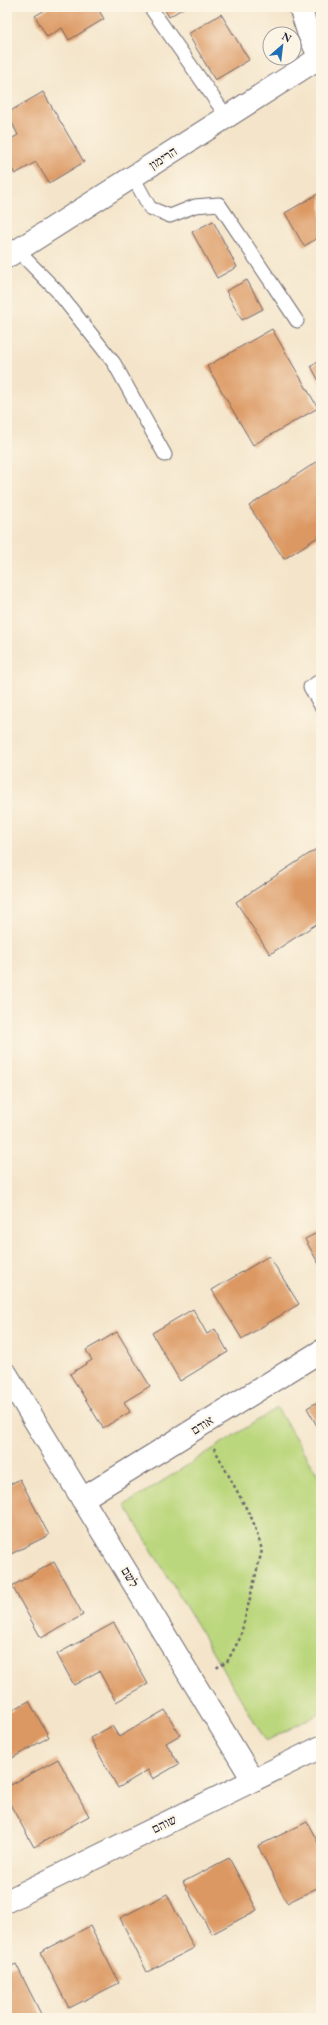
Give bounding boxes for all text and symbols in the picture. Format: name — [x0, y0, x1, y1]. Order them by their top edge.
north arrow — [262, 26, 302, 66]
text: N — [279, 29, 294, 45]
street label: הרימון — [146, 143, 180, 173]
street label: אודם — [188, 1412, 216, 1438]
street label: לשם — [117, 1564, 143, 1590]
street label: שוהם — [149, 1811, 179, 1837]

